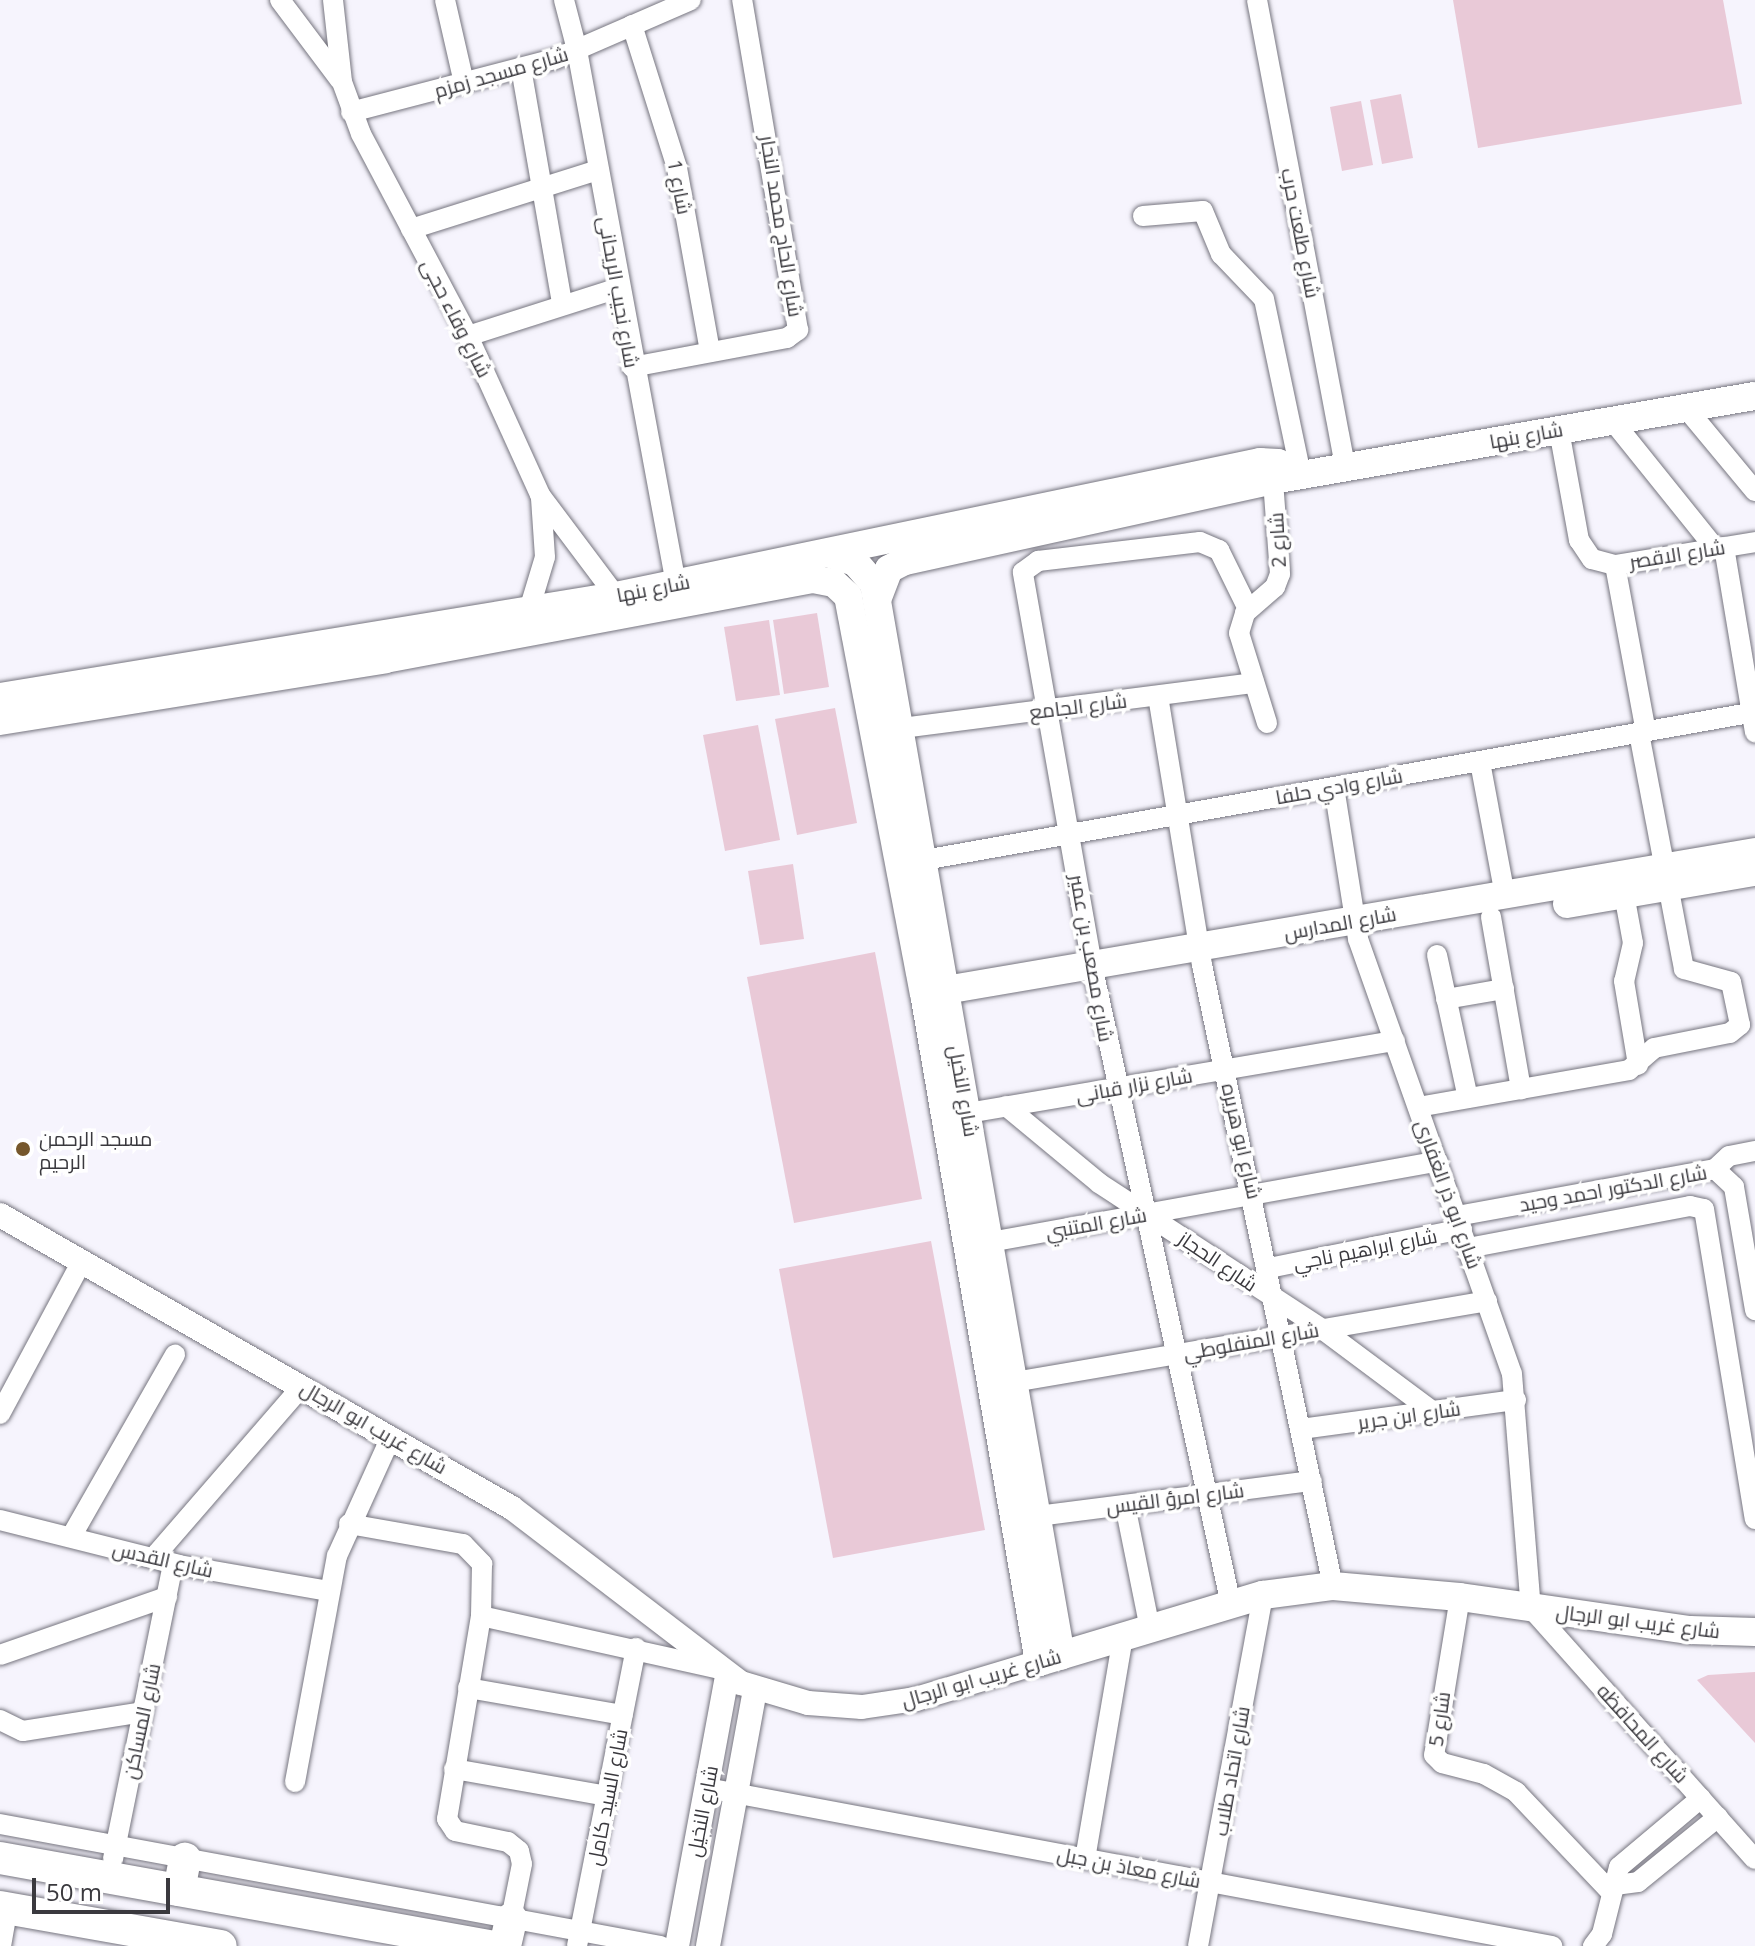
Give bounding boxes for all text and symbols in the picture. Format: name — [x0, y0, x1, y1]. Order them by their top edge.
street label: شارع مسجد زمزم — [431, 41, 571, 103]
street label: شارع الحاج محمد النجار — [756, 133, 808, 319]
street label: شارع 1 — [663, 158, 697, 216]
street label: شارع طلعت حرب — [1277, 166, 1325, 300]
street label: شارع نجيب الريحانى — [594, 214, 644, 370]
street label: شارع وفاء حجى — [417, 255, 497, 381]
street label: شارع بنها — [1487, 417, 1565, 453]
street label: شارع 2 — [1264, 512, 1290, 568]
street label: شارع الاقصر — [1627, 535, 1727, 573]
street label: شارع بنها — [614, 569, 692, 607]
street label: شارع الجامع — [1028, 688, 1128, 724]
street label: شارع وادي حلفا — [1273, 763, 1405, 809]
street label: شارع مصعب بن عمير — [1065, 872, 1119, 1044]
street label: شارع المدارس — [1282, 901, 1398, 945]
street label: شارع النخيل — [944, 1043, 984, 1139]
street label: شارع نزار قبانى — [1074, 1063, 1194, 1107]
street label: شارع ابو هريره — [1217, 1081, 1267, 1201]
street label: شارع ابو ذر الغفارى — [1411, 1116, 1487, 1272]
place label: مسجد الرحمن الرحيم — [39, 1126, 152, 1173]
marker: مسجد الرحمن الرحيم — [14, 1140, 32, 1158]
street label: شارع الدكتور احمد وحيد — [1517, 1160, 1709, 1216]
street label: شارع المتنبي — [1044, 1202, 1148, 1244]
street label: شارع ابراهيم ناجي — [1291, 1223, 1439, 1275]
street label: شارع الحجاز — [1174, 1226, 1262, 1296]
street label: شارع المنفلوطي — [1181, 1317, 1321, 1365]
street label: شارع غريب ابو الرجال — [297, 1375, 451, 1479]
street label: شارع ابن جرير — [1356, 1396, 1462, 1434]
street label: شارع امرؤ القيس — [1105, 1478, 1245, 1518]
street label: شارع القدس — [110, 1536, 216, 1582]
street label: شارع غريب ابو الرجال — [1555, 1599, 1721, 1643]
street label: شارع غريب ابو الرجال — [898, 1644, 1064, 1712]
street label: شارع المساكن — [117, 1661, 165, 1781]
street label: شارع المحافظه — [1592, 1679, 1694, 1787]
street label: شارع 5 — [1423, 1690, 1455, 1748]
street label: شارع اتحاد طلاب — [1208, 1704, 1254, 1838]
street label: شارع السيد كامل — [582, 1726, 632, 1868]
street label: شارع النخيل — [681, 1763, 723, 1859]
street label: شارع معاذ بن جبل — [1055, 1841, 1203, 1893]
scale bar — [36, 1862, 174, 1912]
text: 50 m — [46, 1875, 102, 1908]

